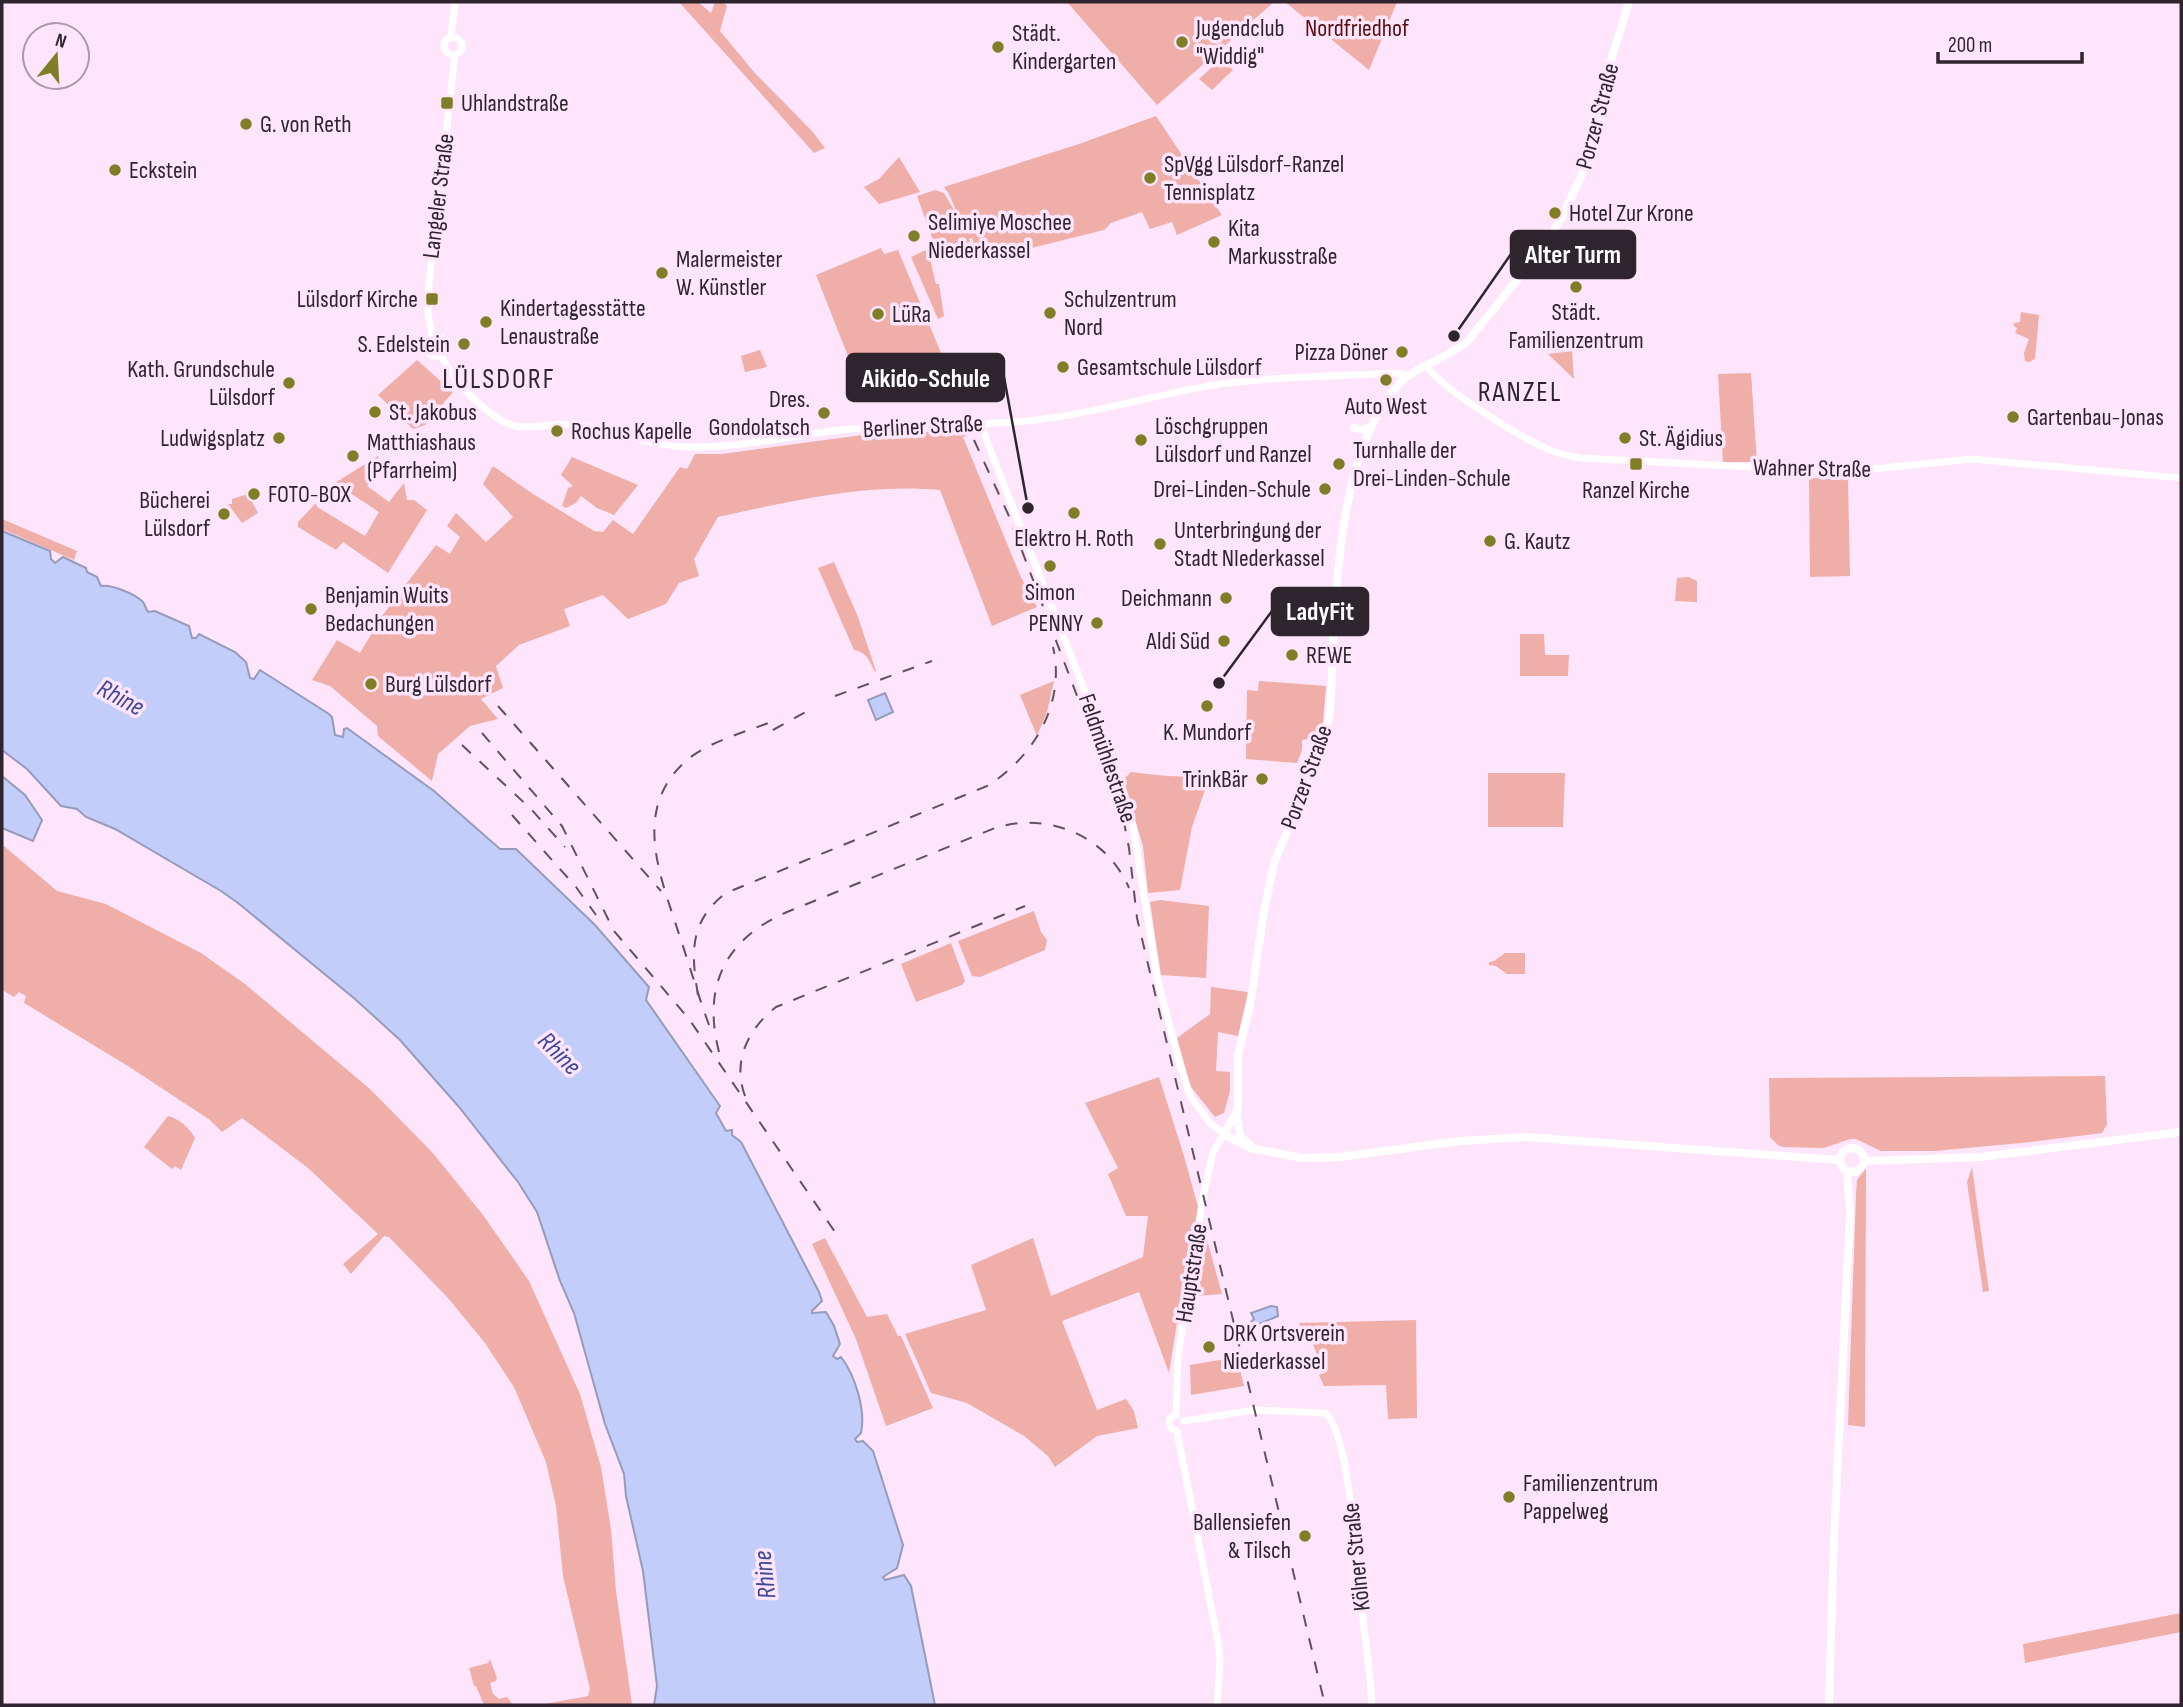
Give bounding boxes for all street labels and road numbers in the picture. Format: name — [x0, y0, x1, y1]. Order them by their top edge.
street label: Porzer Straße — [1569, 60, 1626, 172]
street label: Langeler Straße — [416, 132, 461, 260]
street label: Berliner Straße — [862, 409, 984, 444]
street label: Wahner Straße — [1753, 453, 1871, 484]
street label: Feldmühlestraße — [1072, 690, 1143, 826]
street label: Porzer Straße — [1274, 721, 1339, 833]
street label: Hauptstraße — [1169, 1221, 1214, 1325]
street label: Kölner Straße — [1336, 1501, 1377, 1612]

